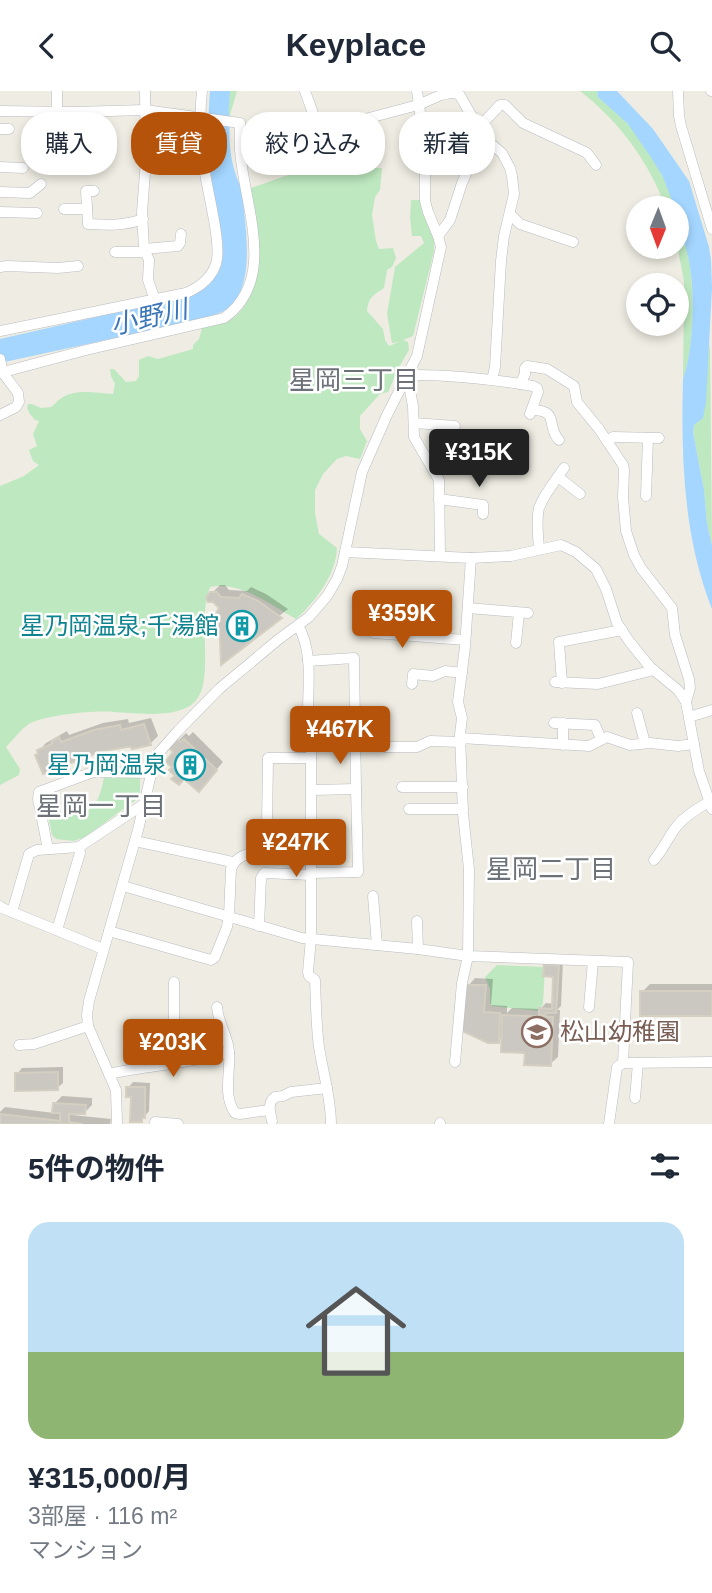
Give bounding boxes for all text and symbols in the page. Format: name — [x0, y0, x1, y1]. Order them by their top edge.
icon: back — [28, 27, 66, 65]
text: Keyplace — [286, 27, 426, 63]
icon: search — [646, 27, 684, 65]
chip: 購入 — [21, 112, 117, 175]
chip: 賃貸 — [131, 112, 227, 175]
chip: 絞り込み — [241, 112, 385, 175]
chip: 新着 — [399, 112, 495, 175]
north arrow — [626, 196, 690, 259]
map controls — [626, 196, 689, 336]
button: locate — [626, 273, 689, 336]
water label: 小野川 — [108, 293, 193, 340]
district label: 星岡三丁目 — [289, 365, 419, 395]
pin: ¥315K — [430, 429, 528, 489]
text: ¥315K — [445, 439, 513, 465]
pin: ¥359K — [353, 591, 451, 650]
text: ¥359K — [368, 600, 436, 626]
building icon: 星乃岡温泉;千湯館 — [225, 609, 259, 643]
place label: 星乃岡温泉;千湯館 — [20, 612, 219, 639]
pin: ¥467K — [291, 707, 389, 766]
text: ¥467K — [306, 716, 374, 742]
building icon: 星乃岡温泉 — [173, 748, 207, 782]
place label: 星乃岡温泉 — [47, 751, 167, 778]
district label: 星岡一丁目 — [36, 791, 166, 821]
pin: ¥247K — [247, 819, 345, 879]
text: ¥247K — [262, 829, 330, 855]
district label: 星岡二丁目 — [486, 854, 616, 884]
school or university icon: 松山幼稚園 — [520, 1015, 554, 1049]
place label: 松山幼稚園 — [560, 1018, 680, 1045]
pin: ¥203K — [124, 1019, 222, 1079]
text: ¥203K — [139, 1029, 207, 1055]
icon: filters — [646, 1147, 684, 1185]
text: 5件の物件 — [28, 1152, 165, 1185]
icon: home — [293, 1268, 419, 1394]
text: ¥315,000/月 — [28, 1461, 191, 1494]
text: 3部屋 · 116 m² — [28, 1503, 177, 1529]
text: マンション — [28, 1537, 143, 1563]

